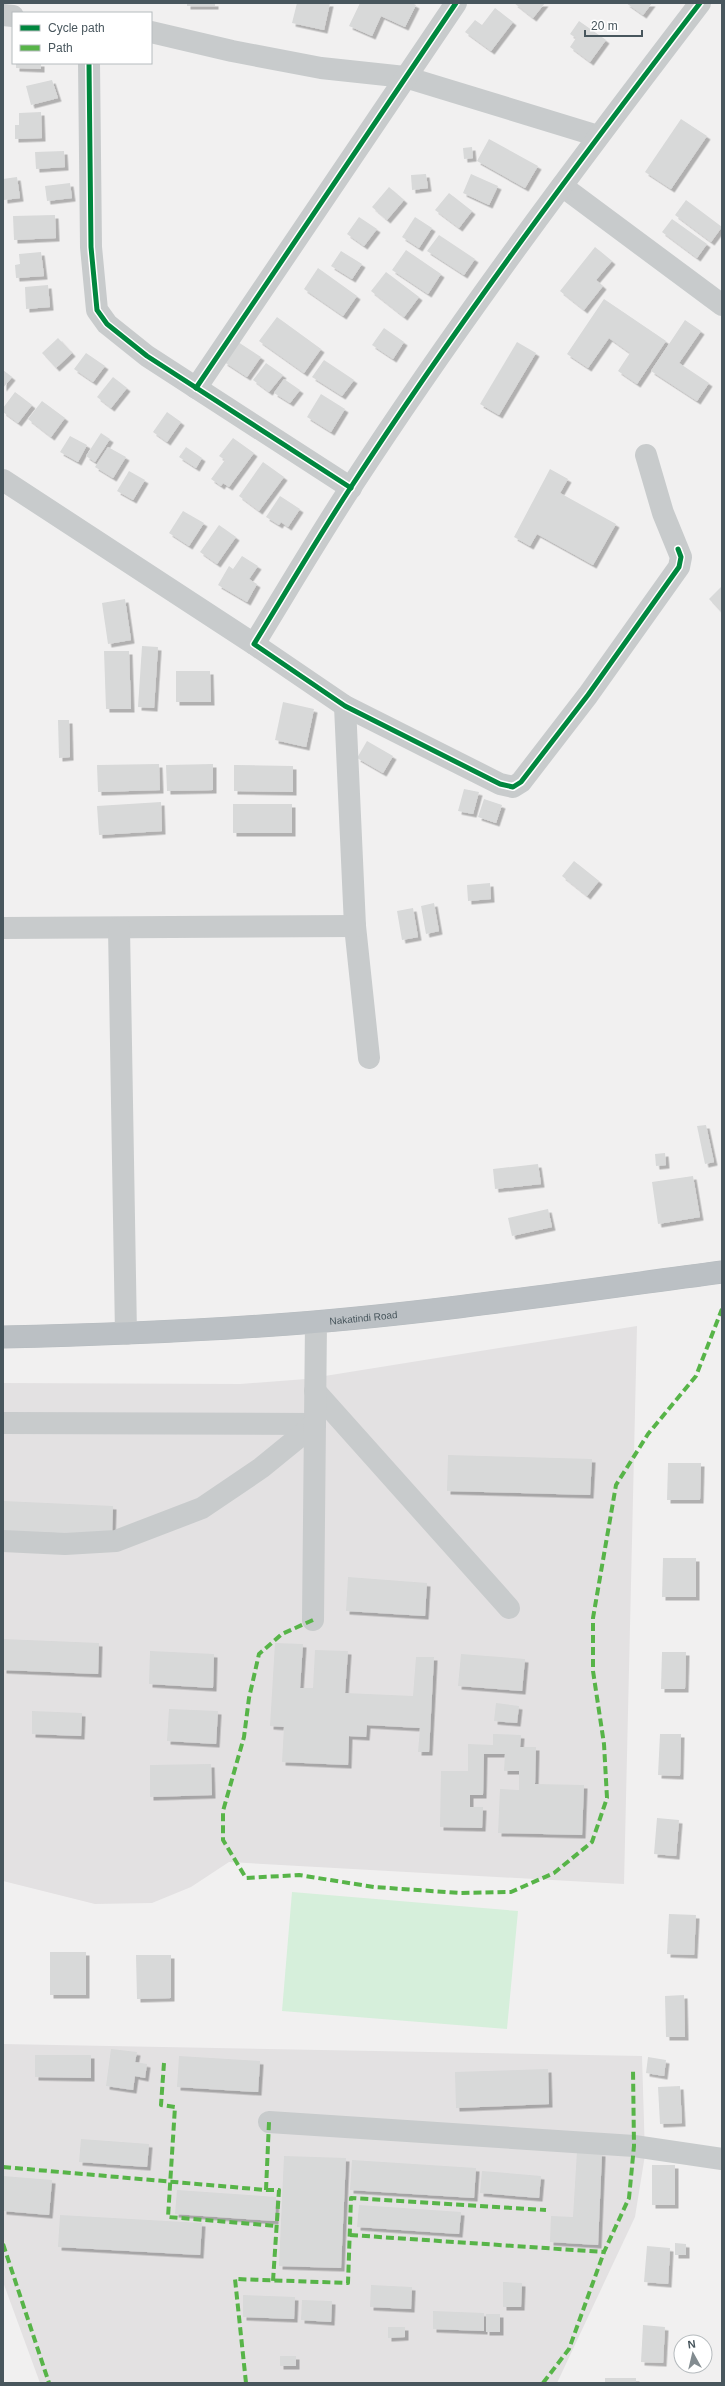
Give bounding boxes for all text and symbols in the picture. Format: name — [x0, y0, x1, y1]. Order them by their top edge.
legend — [12, 12, 152, 64]
scale bar — [585, 12, 642, 38]
text: 20 m — [591, 19, 618, 33]
text: Cycle path — [48, 21, 105, 35]
text: Path — [48, 41, 73, 55]
street label: Nakatindi Road — [329, 1309, 398, 1327]
north arrow — [673, 2334, 713, 2374]
text: N — [687, 2338, 696, 2351]

